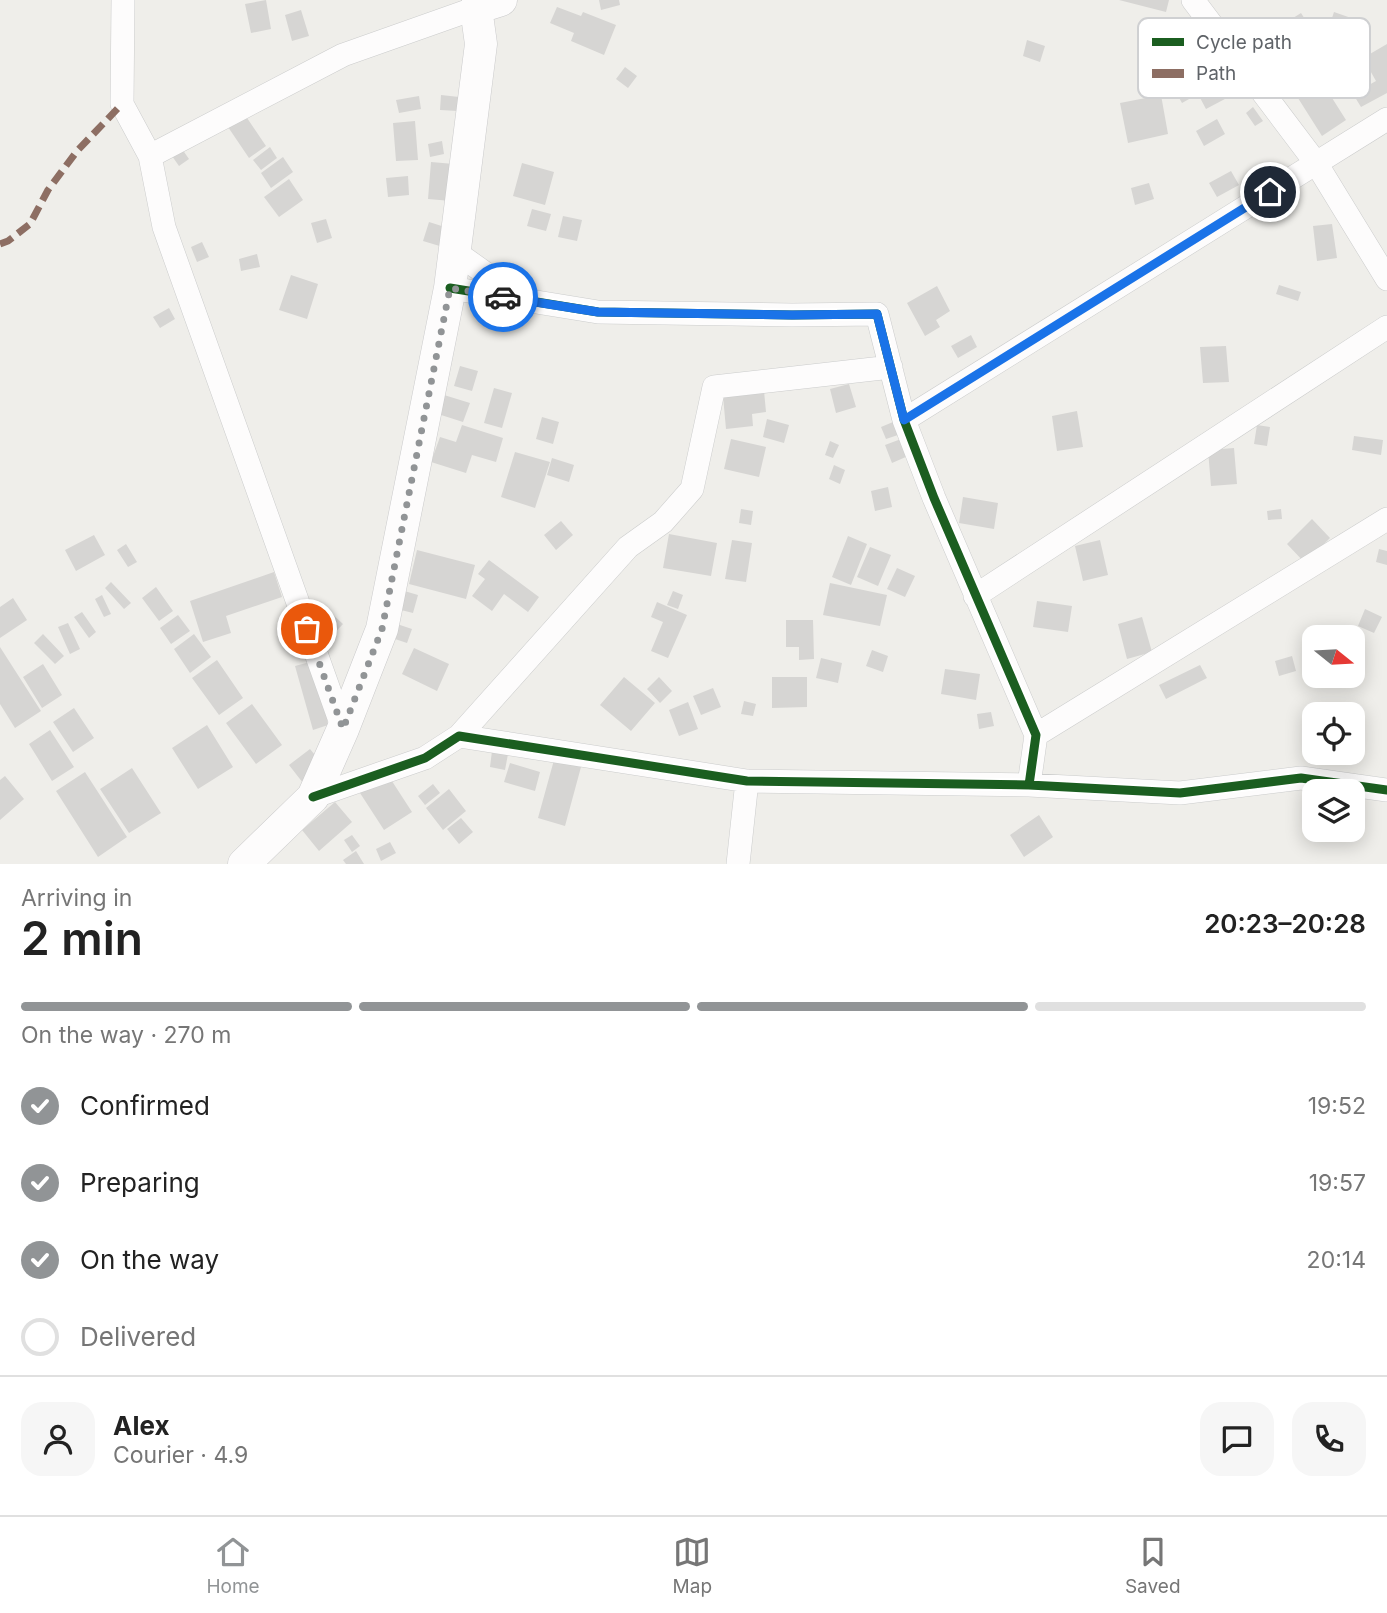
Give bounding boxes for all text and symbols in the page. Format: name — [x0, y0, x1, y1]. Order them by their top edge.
legend — [1138, 18, 1370, 98]
text: Cycle path — [1196, 31, 1292, 54]
text: Path — [1196, 62, 1236, 85]
pin — [1240, 162, 1300, 222]
icon: home — [1251, 173, 1289, 211]
courier — [468, 262, 538, 332]
icon: car — [484, 278, 522, 316]
pin — [277, 599, 337, 659]
icon: bag — [288, 610, 326, 648]
north arrow — [1302, 625, 1365, 688]
map controls — [1302, 625, 1365, 842]
button: locate — [1302, 702, 1365, 765]
button: layers — [1302, 779, 1365, 842]
text: Arriving in — [21, 884, 132, 912]
text: 20:23–20:28 — [1204, 908, 1366, 939]
text: 2 min — [21, 910, 143, 966]
text: On the way · 270 m — [21, 1021, 231, 1049]
icon: check — [21, 1087, 59, 1125]
text: Confirmed — [80, 1090, 210, 1121]
text: 19:52 — [1308, 1092, 1366, 1120]
icon: check — [21, 1164, 59, 1202]
text: Preparing — [80, 1167, 200, 1198]
text: 19:57 — [1309, 1169, 1366, 1197]
icon: check — [21, 1241, 59, 1279]
text: On the way — [80, 1244, 219, 1275]
text: 20:14 — [1307, 1246, 1366, 1274]
text: Delivered — [80, 1321, 196, 1352]
button: person — [21, 1402, 95, 1476]
button: chat — [1200, 1402, 1274, 1476]
button: phone — [1292, 1402, 1366, 1476]
text: Alex — [113, 1410, 170, 1441]
text: Courier · 4.9 — [113, 1441, 248, 1469]
tab: Home — [206, 1533, 260, 1598]
tab: Map — [673, 1533, 712, 1598]
tab: Saved — [1125, 1533, 1181, 1598]

